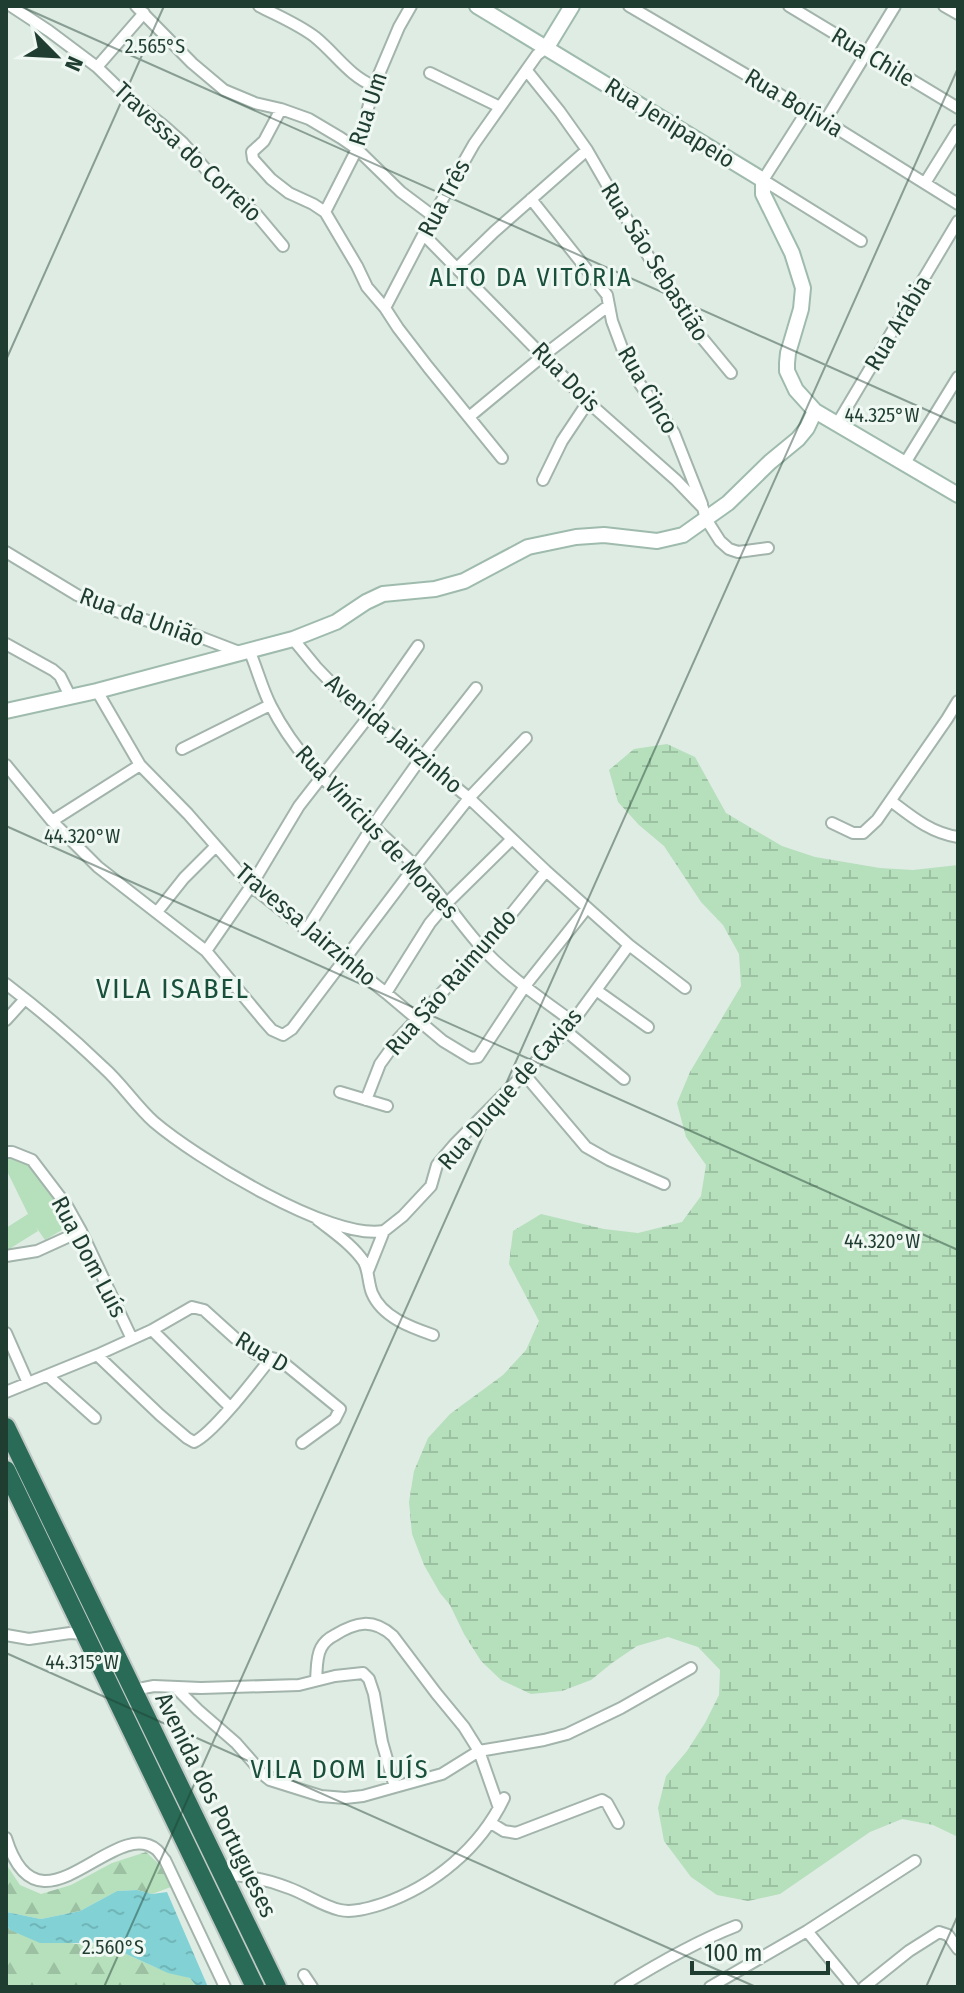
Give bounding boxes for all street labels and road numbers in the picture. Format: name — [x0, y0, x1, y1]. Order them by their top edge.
street label: Rua Chile — [826, 21, 920, 93]
street label: Rua Bolívia — [740, 63, 848, 143]
street label: Rua Um — [343, 69, 393, 149]
street label: Rua Jenipapeio — [600, 72, 740, 174]
street label: Travessa do Correio — [108, 76, 268, 228]
street label: Rua Três — [412, 155, 476, 241]
street label: Rua São Sebastião — [595, 178, 715, 346]
street label: Rua Arábia — [859, 271, 937, 375]
street label: Rua Dois — [526, 336, 606, 418]
street label: Rua Cinco — [612, 341, 684, 439]
street label: Rua da União — [76, 582, 208, 652]
street label: Avenida Jairzinho — [320, 669, 468, 799]
street label: Rua Vinícius de Moraes — [290, 740, 464, 924]
street label: Travessa Jairzinho — [230, 858, 382, 992]
street label: Rua São Raimundo — [380, 903, 522, 1061]
street label: Rua Duque de Caxias — [432, 1002, 588, 1176]
street label: Rua Dom Luís — [45, 1192, 133, 1322]
street label: Rua D — [230, 1325, 294, 1379]
street label: Avenida dos Portugueses — [149, 1688, 283, 1922]

